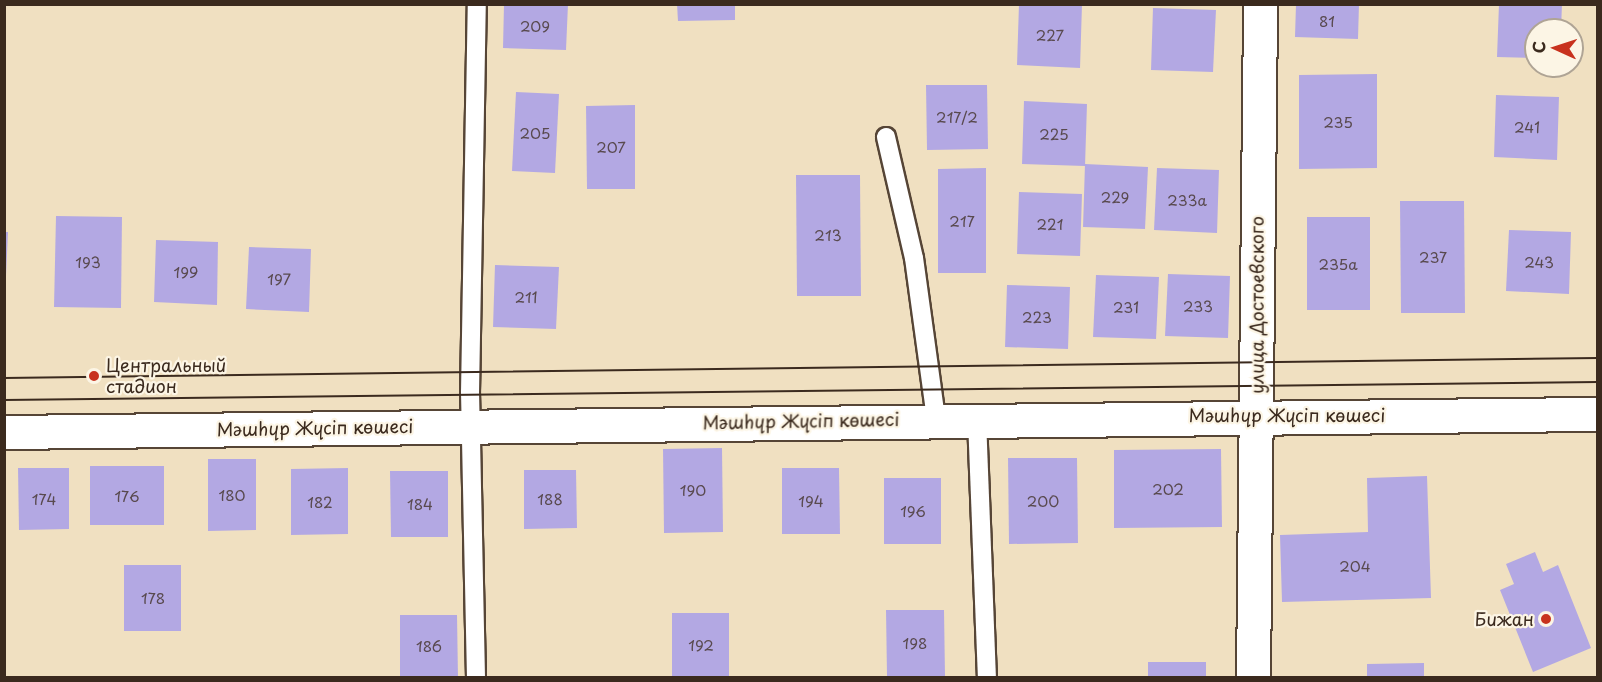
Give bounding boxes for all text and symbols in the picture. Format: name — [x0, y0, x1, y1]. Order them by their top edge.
house number: 81 — [1319, 12, 1335, 30]
house number: 209 — [520, 17, 550, 35]
north arrow — [1524, 18, 1584, 78]
house number: 227 — [1036, 26, 1064, 44]
text: С — [1526, 41, 1550, 54]
house number: 217/2 — [936, 108, 978, 126]
house number: 235 — [1323, 113, 1353, 131]
house number: 241 — [1514, 118, 1540, 136]
house number: 205 — [520, 124, 550, 142]
house number: 225 — [1039, 125, 1069, 143]
house number: 207 — [596, 138, 626, 156]
house number: 229 — [1101, 188, 1129, 206]
house number: 233а — [1167, 191, 1207, 209]
house number: 217 — [949, 212, 975, 230]
house number: 221 — [1037, 215, 1063, 233]
street label: улица Достоевского — [1246, 216, 1268, 394]
house number: 213 — [814, 226, 842, 244]
house number: 237 — [1419, 248, 1447, 266]
house number: 193 — [75, 253, 101, 271]
house number: 243 — [1524, 253, 1554, 271]
house number: 235а — [1319, 255, 1357, 273]
house number: 199 — [174, 263, 198, 281]
house number: 197 — [267, 270, 291, 288]
house number: 211 — [514, 288, 538, 306]
house number: 233 — [1183, 297, 1213, 315]
house number: 231 — [1113, 298, 1139, 316]
house number: 223 — [1022, 308, 1052, 326]
place label: Центральный стадион — [106, 355, 226, 398]
marker: Центральный стадион — [87, 369, 101, 383]
street label: Мәшһүр Жүсіп көшесі — [1187, 404, 1387, 426]
street label: Мәшһүр Жүсіп көшесі — [701, 408, 901, 434]
street label: Мәшһүр Жүсіп көшесі — [215, 415, 415, 441]
house number: 202 — [1152, 480, 1184, 498]
house number: 190 — [680, 481, 706, 499]
house number: 180 — [218, 486, 246, 504]
house number: 176 — [114, 487, 140, 505]
house number: 174 — [32, 490, 56, 508]
house number: 188 — [537, 490, 563, 508]
house number: 194 — [798, 492, 824, 510]
house number: 200 — [1027, 492, 1059, 510]
house number: 182 — [307, 493, 333, 511]
house number: 184 — [407, 495, 433, 513]
house number: 196 — [900, 502, 926, 520]
house number: 204 — [1339, 557, 1371, 575]
house number: 178 — [141, 589, 165, 607]
place label: Бижан — [1475, 608, 1534, 630]
marker: Бижан — [1539, 612, 1553, 626]
house number: 198 — [903, 634, 927, 652]
house number: 192 — [688, 636, 714, 654]
house number: 186 — [416, 637, 442, 655]

